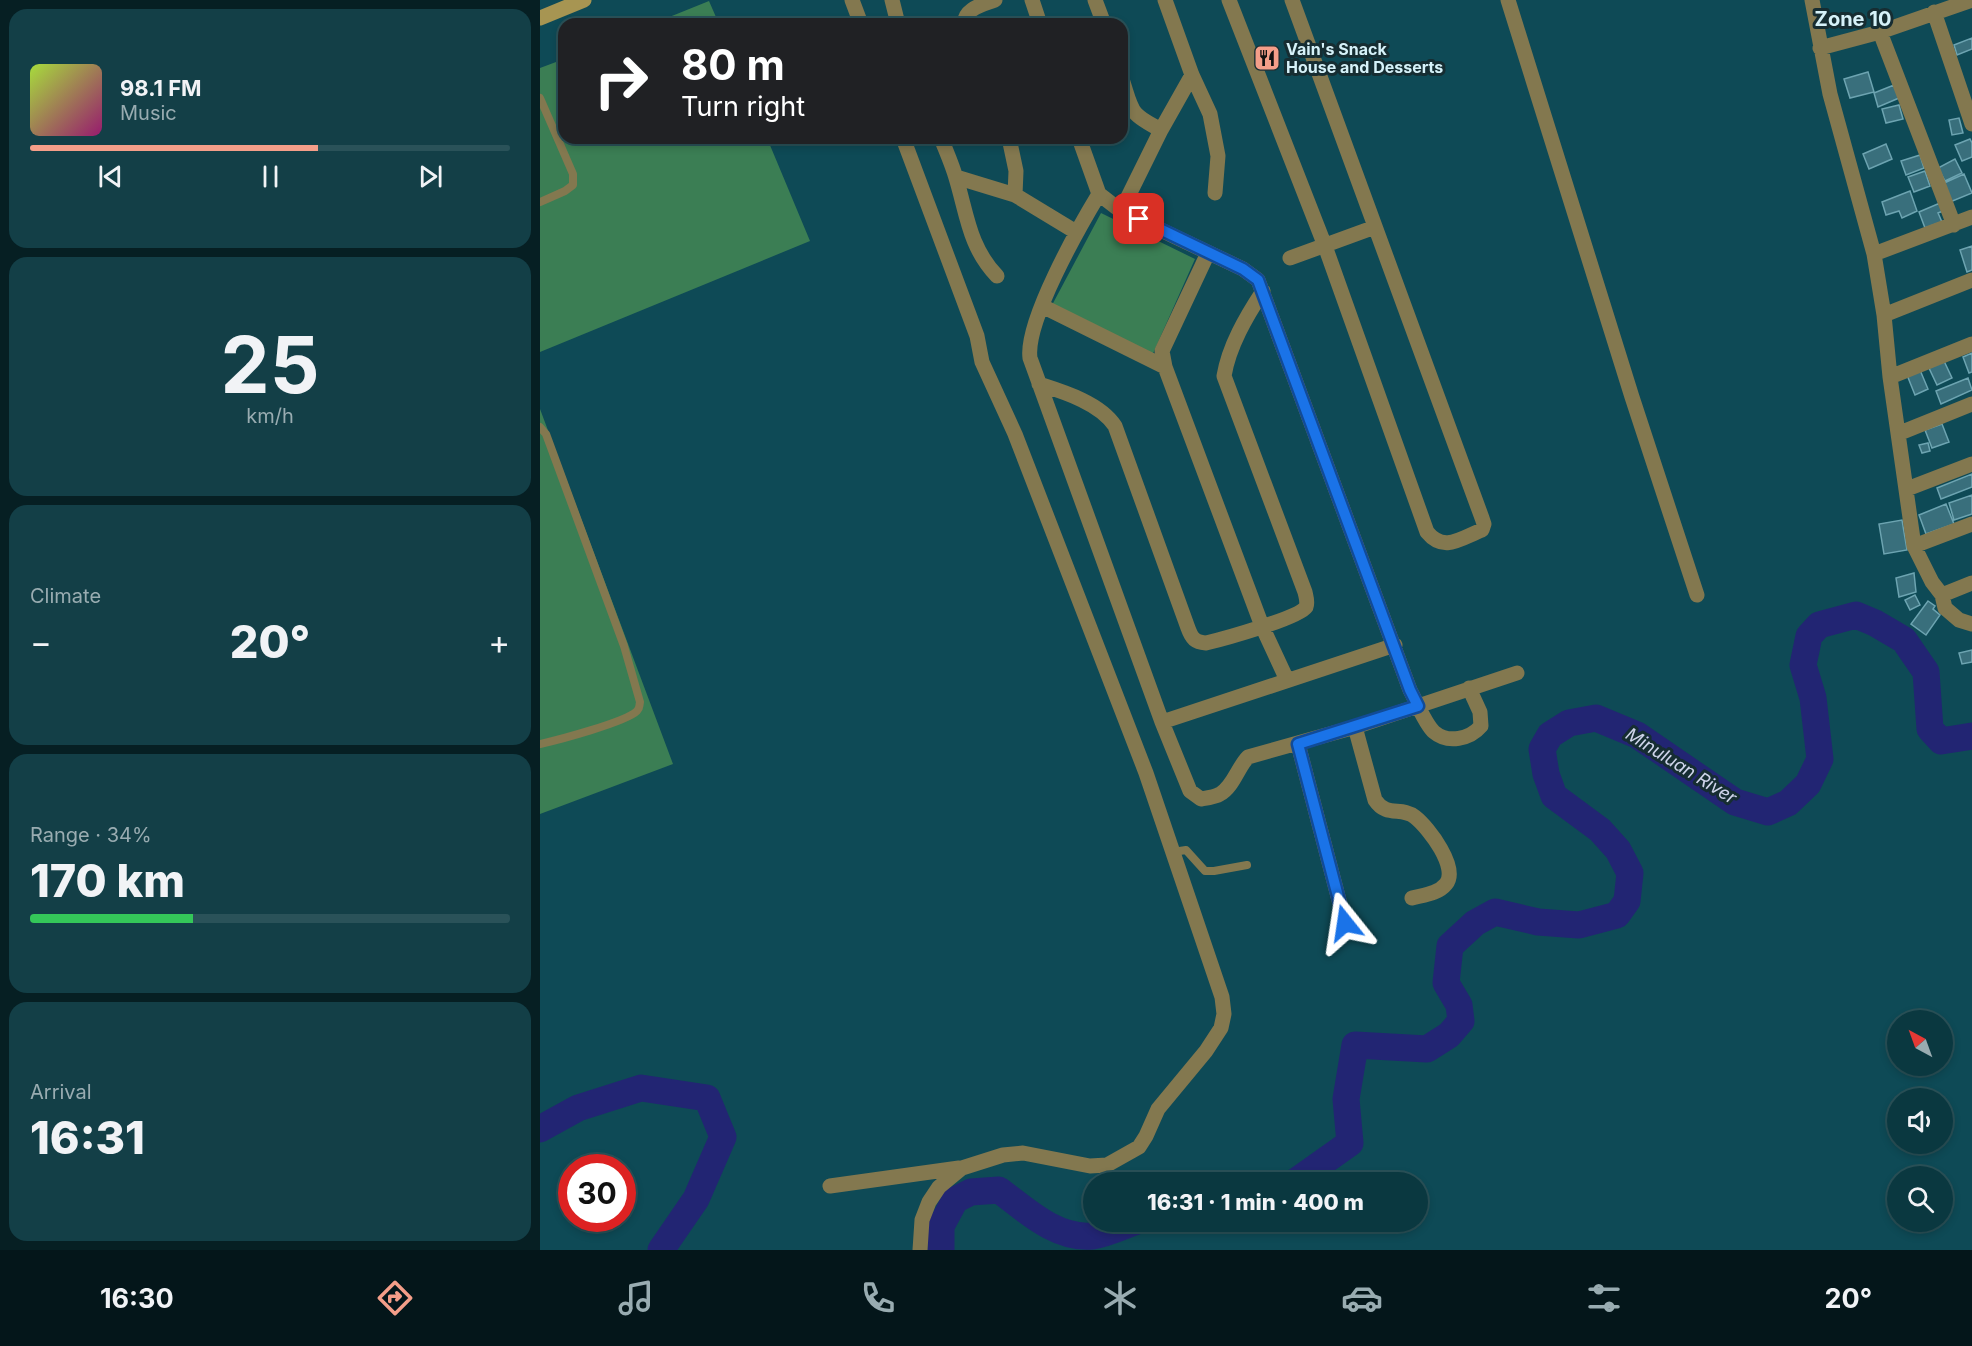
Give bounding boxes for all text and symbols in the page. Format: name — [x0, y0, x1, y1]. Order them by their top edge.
district label: Zone 10 — [1815, 7, 1891, 31]
text: 80 m — [681, 39, 785, 90]
place label: Vain's Snack House and Desserts — [1286, 39, 1443, 77]
icon: right — [582, 42, 660, 120]
restaurant icon: Vain's Snack House and Desserts — [1252, 43, 1282, 73]
text: 98.1 FM — [120, 75, 202, 101]
text: Turn right — [681, 90, 805, 123]
text: Music — [120, 101, 177, 125]
icon: previous — [94, 160, 127, 193]
icon: pause — [254, 160, 287, 193]
icon: next — [414, 160, 447, 193]
pin — [1113, 193, 1164, 244]
icon: arrive — [1122, 202, 1155, 235]
text: 25 — [221, 317, 320, 412]
text: km/h — [246, 404, 294, 428]
text: Climate — [30, 584, 101, 608]
text: 20° — [230, 614, 310, 669]
text: − — [30, 622, 52, 662]
text: + — [488, 622, 510, 662]
water label: Minuluan River — [1622, 723, 1742, 809]
text: Range · 34% — [30, 823, 152, 847]
text: 170 km — [30, 853, 185, 908]
position arrow — [1313, 891, 1377, 955]
north arrow — [1887, 1010, 1953, 1076]
map controls — [1887, 1010, 1953, 1232]
text: Arrival — [30, 1080, 92, 1104]
button: sound — [1887, 1088, 1953, 1154]
text: 16:31 — [30, 1110, 145, 1165]
speed limit sign: 30 — [558, 1154, 636, 1232]
button: search — [1887, 1166, 1953, 1232]
text: 16:31 · 1 min · 400 m — [1147, 1189, 1364, 1215]
icon: directions — [374, 1277, 416, 1319]
icon: music — [615, 1277, 657, 1319]
icon: phone — [857, 1277, 899, 1319]
icon: climate — [1099, 1277, 1141, 1319]
icon: car — [1341, 1277, 1383, 1319]
icon: filters — [1583, 1277, 1625, 1319]
text: 16:30 — [100, 1282, 174, 1315]
text: 20° — [1824, 1282, 1872, 1315]

